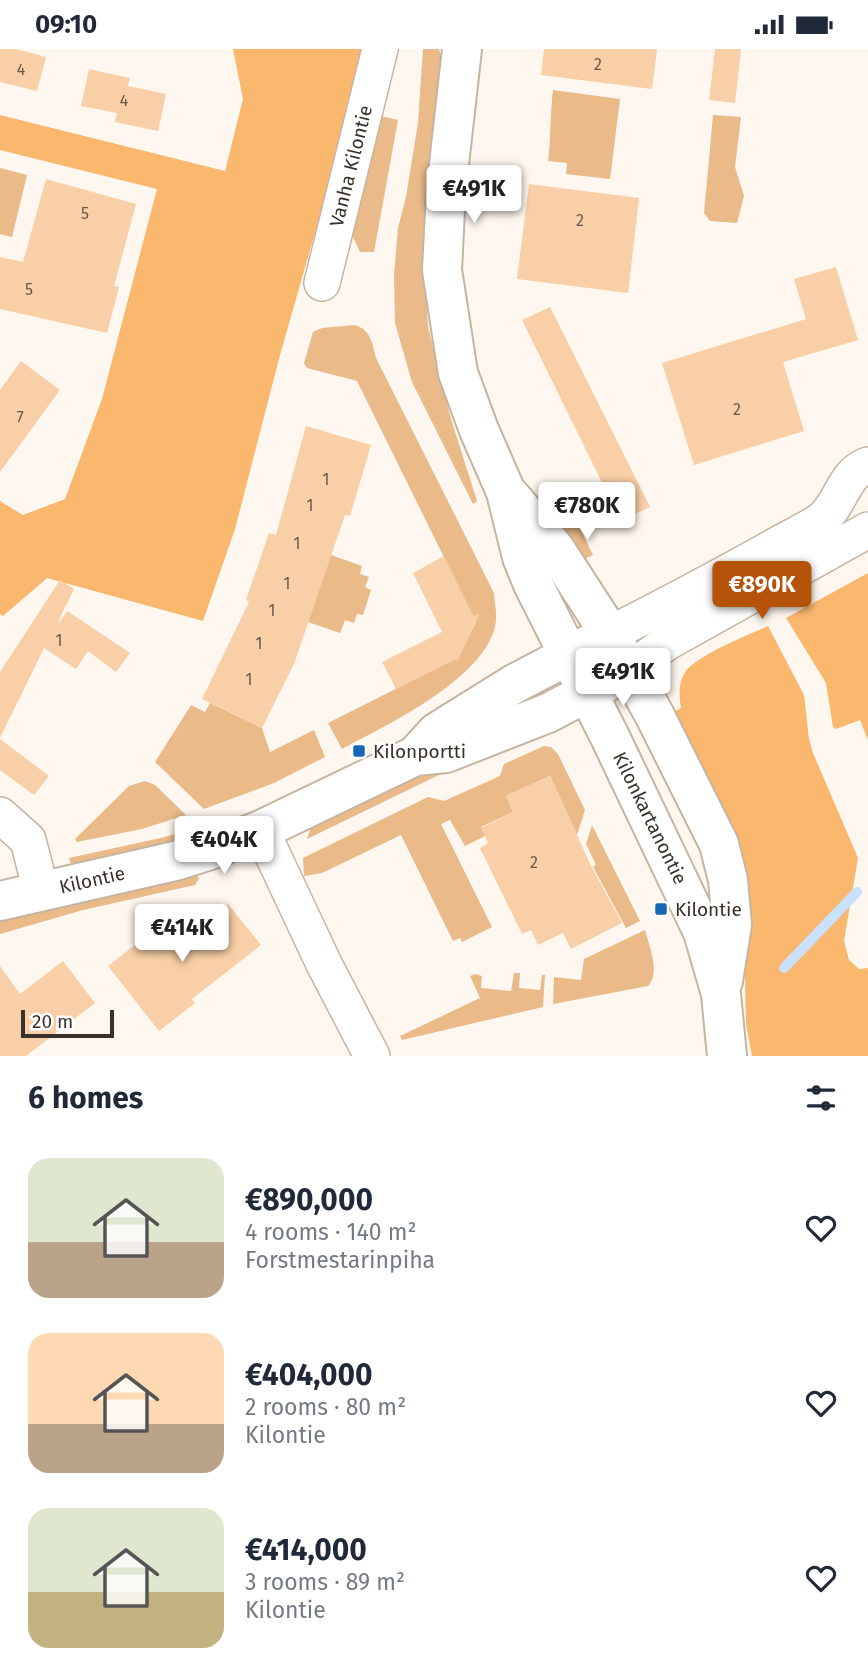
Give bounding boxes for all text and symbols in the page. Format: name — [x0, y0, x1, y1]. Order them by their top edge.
text: 09:10 — [35, 9, 97, 40]
house number: 2 — [594, 55, 602, 74]
house number: 4 — [17, 60, 26, 79]
house number: 4 — [120, 91, 129, 110]
street label: Vanha Kilontie — [325, 103, 377, 229]
pin: €491K — [425, 165, 523, 225]
text: €491K — [442, 174, 506, 202]
house number: 5 — [81, 204, 89, 223]
house number: 2 — [576, 211, 584, 230]
house number: 5 — [25, 280, 33, 299]
house number: 2 — [733, 400, 741, 419]
house number: 7 — [16, 408, 24, 427]
house number: 1 — [323, 470, 329, 489]
pin: €780K — [538, 483, 636, 542]
text: €780K — [554, 491, 620, 519]
house number: 1 — [307, 496, 313, 515]
house number: 1 — [294, 534, 300, 553]
pin: €890K — [713, 561, 811, 621]
text: €890K — [728, 570, 796, 598]
house number: 1 — [284, 574, 290, 593]
house number: 1 — [269, 601, 275, 620]
house number: 1 — [56, 631, 62, 650]
house number: 1 — [256, 634, 262, 653]
pin: €491K — [574, 649, 672, 708]
text: €491K — [591, 657, 655, 685]
house number: 1 — [246, 670, 252, 689]
place label: Kilonportti — [373, 740, 466, 763]
marker: Kilonportti — [351, 743, 367, 759]
street label: Kilonkartanontie — [608, 748, 692, 888]
pin: €404K — [175, 817, 273, 876]
text: €404K — [191, 825, 257, 853]
house number: 2 — [530, 853, 538, 872]
street label: Kilontie — [57, 861, 127, 899]
place label: Kilontie — [675, 898, 742, 921]
marker: Kilontie — [653, 901, 669, 917]
pin: €414K — [133, 905, 231, 964]
text: €414K — [151, 913, 213, 941]
scale bar — [21, 1007, 114, 1039]
text: 20 m — [32, 1010, 73, 1033]
icon: filters — [802, 1079, 840, 1117]
text: 6 homes — [28, 1080, 143, 1116]
text: €890,000 — [245, 1182, 373, 1218]
icon: home — [84, 1186, 168, 1270]
icon: heart — [802, 1209, 840, 1247]
text: 4 rooms · 140 m² — [245, 1218, 416, 1246]
text: Forstmestarinpiha — [245, 1246, 435, 1274]
text: €404,000 — [245, 1357, 373, 1393]
icon: home — [84, 1361, 168, 1445]
icon: heart — [802, 1384, 840, 1422]
text: 2 rooms · 80 m² — [245, 1393, 406, 1421]
text: Kilontie — [245, 1421, 326, 1449]
text: €414,000 — [245, 1532, 367, 1568]
icon: home — [84, 1536, 168, 1620]
icon: heart — [802, 1559, 840, 1597]
text: 3 rooms · 89 m² — [245, 1568, 405, 1596]
text: Kilontie — [245, 1596, 326, 1624]

